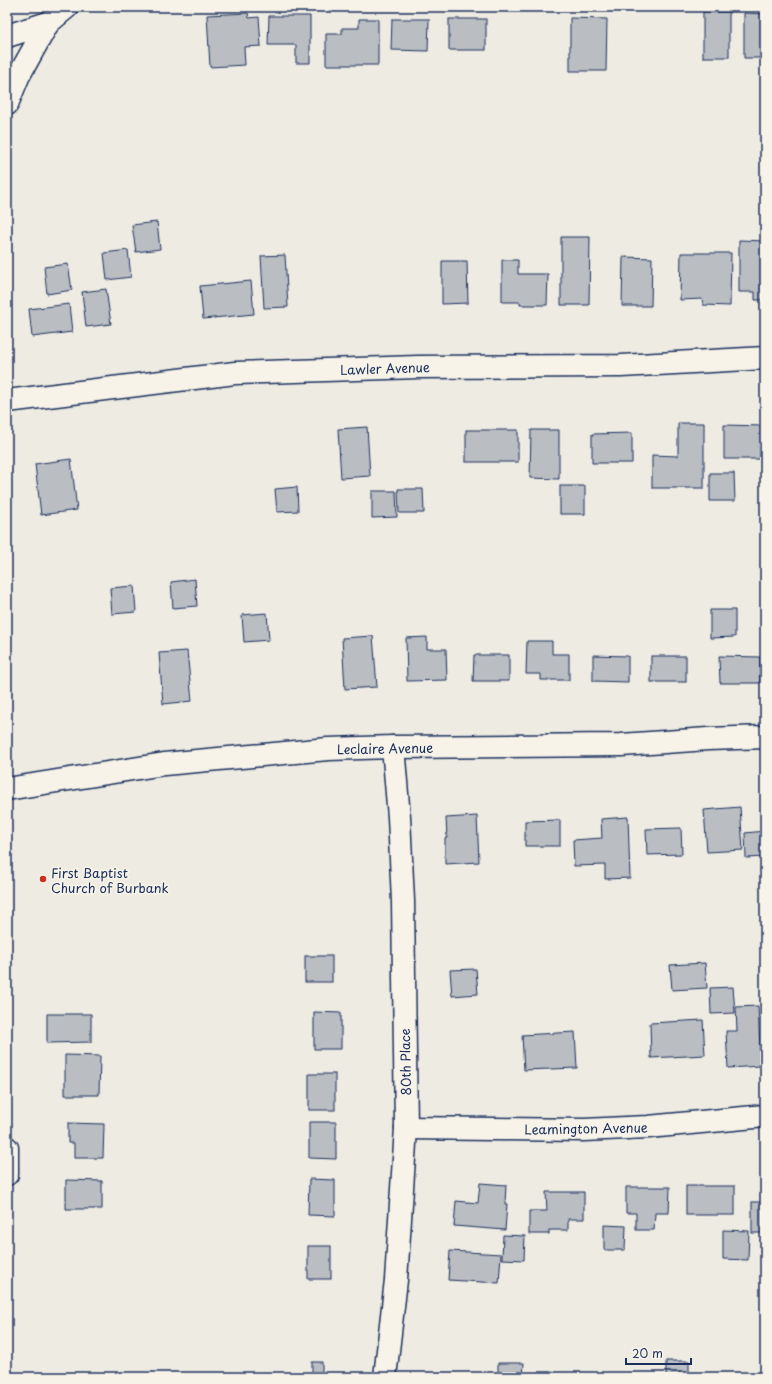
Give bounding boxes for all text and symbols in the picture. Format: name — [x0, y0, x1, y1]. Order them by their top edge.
street label: Lawler Avenue — [340, 357, 430, 379]
street label: Leclaire Avenue — [337, 738, 433, 758]
place label: First Baptist Church of Burbank — [51, 863, 169, 897]
marker: First Baptist Church of Burbank — [38, 874, 48, 884]
street label: 80th Place — [395, 1028, 415, 1096]
street label: Leamington Avenue — [524, 1117, 648, 1139]
scale bar — [626, 1340, 691, 1366]
text: 20 m — [632, 1344, 663, 1362]

